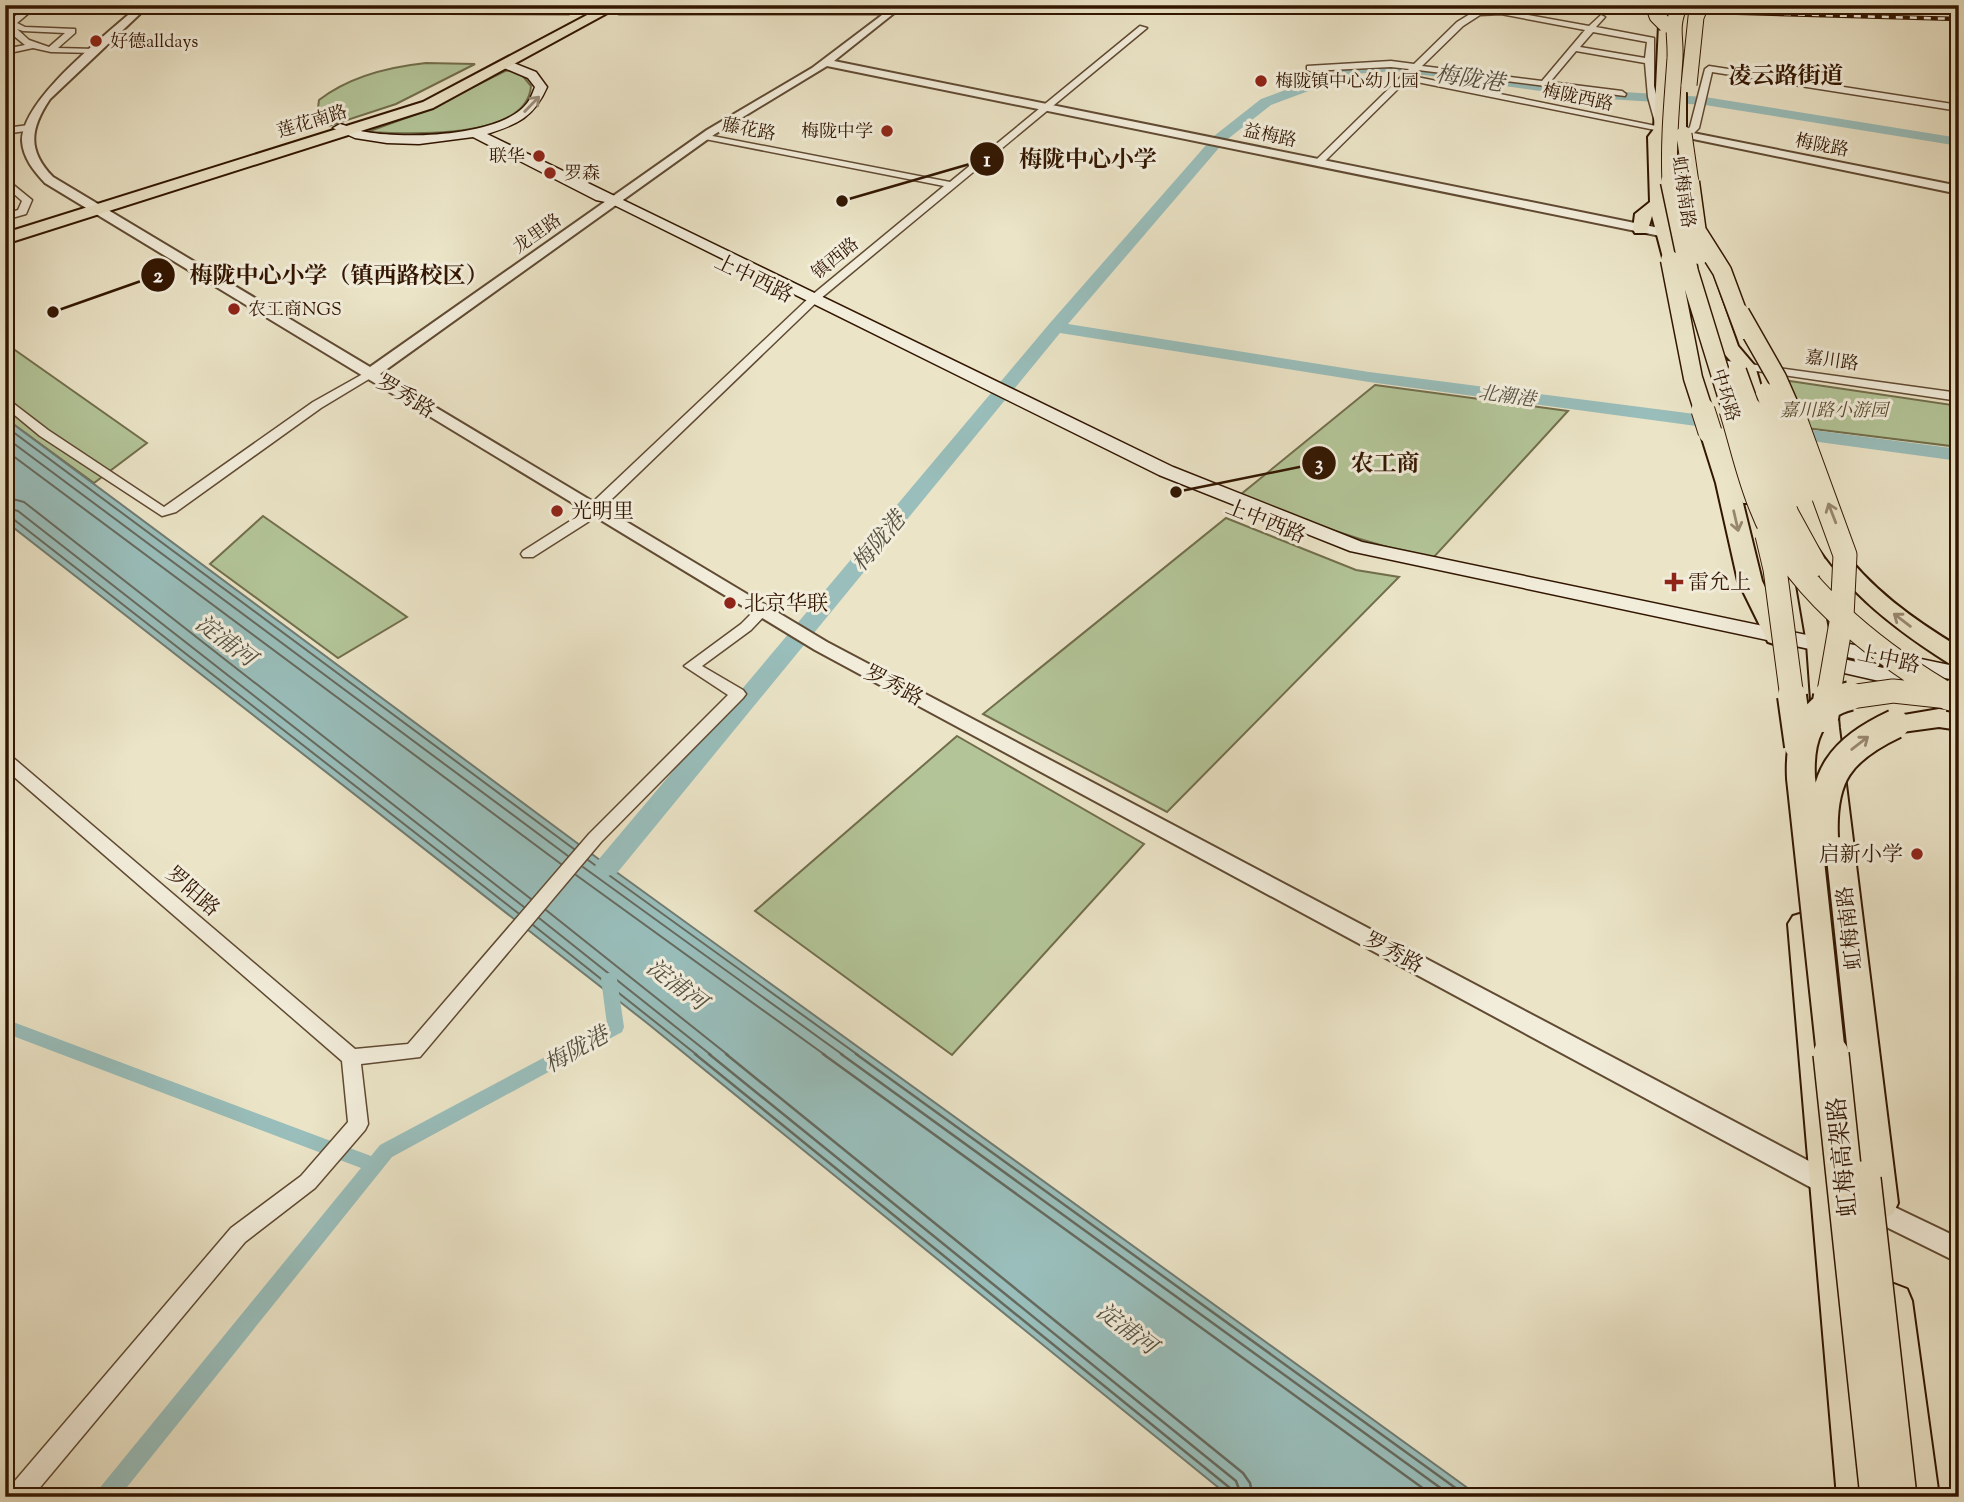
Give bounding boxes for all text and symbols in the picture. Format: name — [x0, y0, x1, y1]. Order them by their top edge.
place label: 好德alldays — [110, 30, 198, 56]
marker: 好德alldays — [88, 33, 104, 49]
water label: 梅陇港 — [1433, 59, 1509, 102]
district label: 凌云路街道 — [1729, 61, 1844, 94]
place label: 梅陇镇中心幼儿园 — [1275, 70, 1419, 96]
marker: 梅陇镇中心幼儿园 — [1253, 73, 1269, 89]
street label: 梅陇西路 — [1540, 79, 1616, 119]
one-way arrow — [523, 96, 540, 113]
street label: 莲花南路 — [274, 100, 351, 146]
street label: 藤花路 — [720, 113, 778, 149]
street label: 益梅路 — [1240, 119, 1299, 155]
place label: 梅陇中学 — [801, 120, 873, 146]
marker: 梅陇中学 — [879, 123, 895, 139]
street label: 梅陇路 — [1793, 129, 1851, 165]
callout: 梅陇中心小学 — [970, 137, 1171, 181]
place label: 联华 — [489, 145, 525, 171]
text: 梅陇中心小学 — [1019, 145, 1157, 178]
text: 1 — [983, 146, 991, 176]
marker: 联华 — [531, 148, 547, 164]
street label: 虹梅南路 — [1664, 155, 1700, 230]
place label: 罗森 — [564, 162, 600, 188]
marker: 罗森 — [542, 165, 558, 181]
street label: 龙里路 — [509, 209, 568, 261]
street label: 镇西路 — [807, 232, 865, 287]
street label: 上中西路 — [709, 248, 797, 312]
callout: 梅陇中心小学（镇西路校区） — [141, 253, 503, 297]
text: 梅陇中心小学（镇西路校区） — [190, 261, 489, 294]
text: 2 — [153, 262, 163, 292]
place label: 农工商NGS — [248, 298, 342, 324]
marker: 农工商NGS — [226, 301, 242, 317]
street label: 嘉川路 — [1803, 345, 1860, 379]
street label: 中环路 — [1704, 366, 1744, 425]
street label: 罗秀路 — [370, 369, 440, 427]
water label: 北潮港 — [1477, 380, 1540, 415]
park label: 嘉川路小游园 — [1780, 399, 1891, 425]
callout: 农工商 — [1301, 441, 1433, 485]
text: 农工商 — [1351, 449, 1420, 482]
text: 3 — [1315, 450, 1323, 480]
street label: 上中西路 — [1221, 493, 1310, 552]
place label: 光明里 — [571, 498, 634, 528]
one-way arrow — [1824, 502, 1837, 524]
marker: 光明里 — [549, 503, 565, 519]
water label: 梅陇港 — [845, 503, 917, 580]
one-way arrow — [1729, 509, 1743, 532]
place label: 雷允上 — [1688, 569, 1751, 599]
marker: 雷允上 — [1666, 574, 1682, 590]
place label: 北京华联 — [744, 590, 828, 620]
marker: 北京华联 — [722, 595, 738, 611]
water label: 淀浦河 — [187, 608, 265, 678]
one-way arrow — [1893, 613, 1912, 628]
street label: 上中路 — [1855, 640, 1923, 682]
street label: 罗秀路 — [858, 659, 928, 715]
one-way arrow — [1850, 735, 1868, 750]
place label: 启新小学 — [1819, 841, 1903, 871]
marker: 启新小学 — [1909, 846, 1925, 862]
street label: 罗阳路 — [158, 861, 225, 924]
street label: 虹梅南路 — [1831, 884, 1871, 971]
street label: 罗秀路 — [1358, 926, 1428, 982]
water label: 淀浦河 — [638, 952, 716, 1022]
water label: 梅陇港 — [539, 1019, 618, 1082]
street label: 虹梅高架路 — [1821, 1095, 1867, 1218]
water label: 淀浦河 — [1088, 1296, 1166, 1366]

